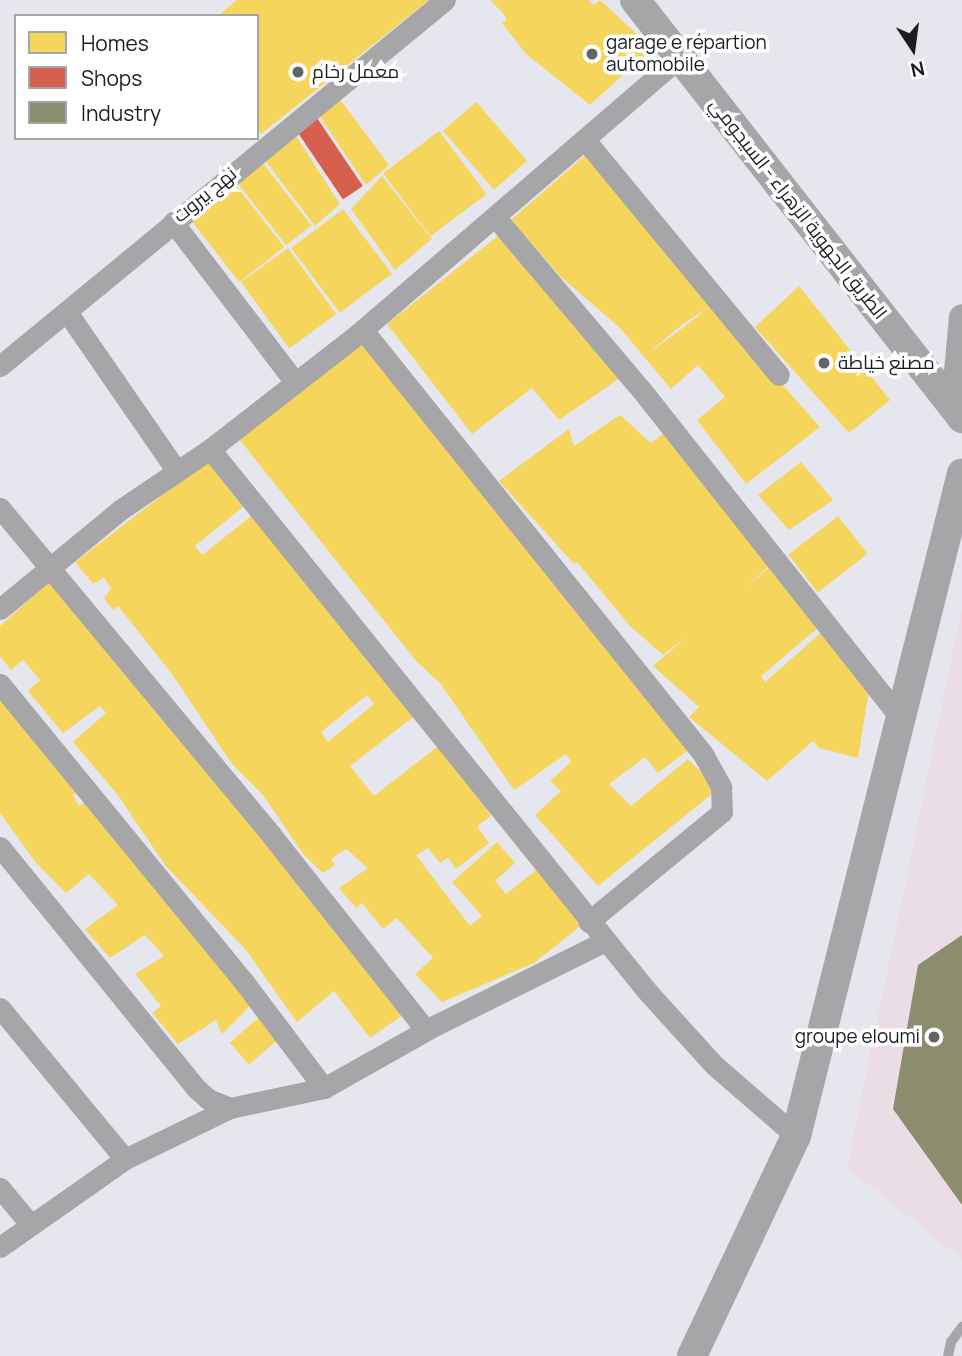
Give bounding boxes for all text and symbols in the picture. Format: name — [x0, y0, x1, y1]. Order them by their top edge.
legend — [14, 14, 259, 140]
north arrow — [878, 14, 948, 84]
text: Homes — [81, 29, 149, 57]
place label: garage e répartion automobile — [606, 32, 767, 76]
marker: garage e répartion automobile — [584, 46, 600, 62]
text: N — [908, 55, 927, 84]
place label: معمل رخام — [312, 61, 399, 83]
text: Shops — [81, 64, 142, 92]
marker: معمل رخام — [290, 64, 306, 80]
street label: الطريق الجهوية الزهراء - السيجومي — [705, 94, 891, 324]
text: Industry — [81, 99, 161, 127]
street label: نهج بيروت — [169, 163, 241, 227]
place label: مصنع خياطة — [838, 352, 935, 374]
marker: مصنع خياطة — [816, 355, 832, 371]
place label: groupe eloumi — [795, 1026, 920, 1048]
marker: groupe eloumi — [926, 1029, 942, 1045]

